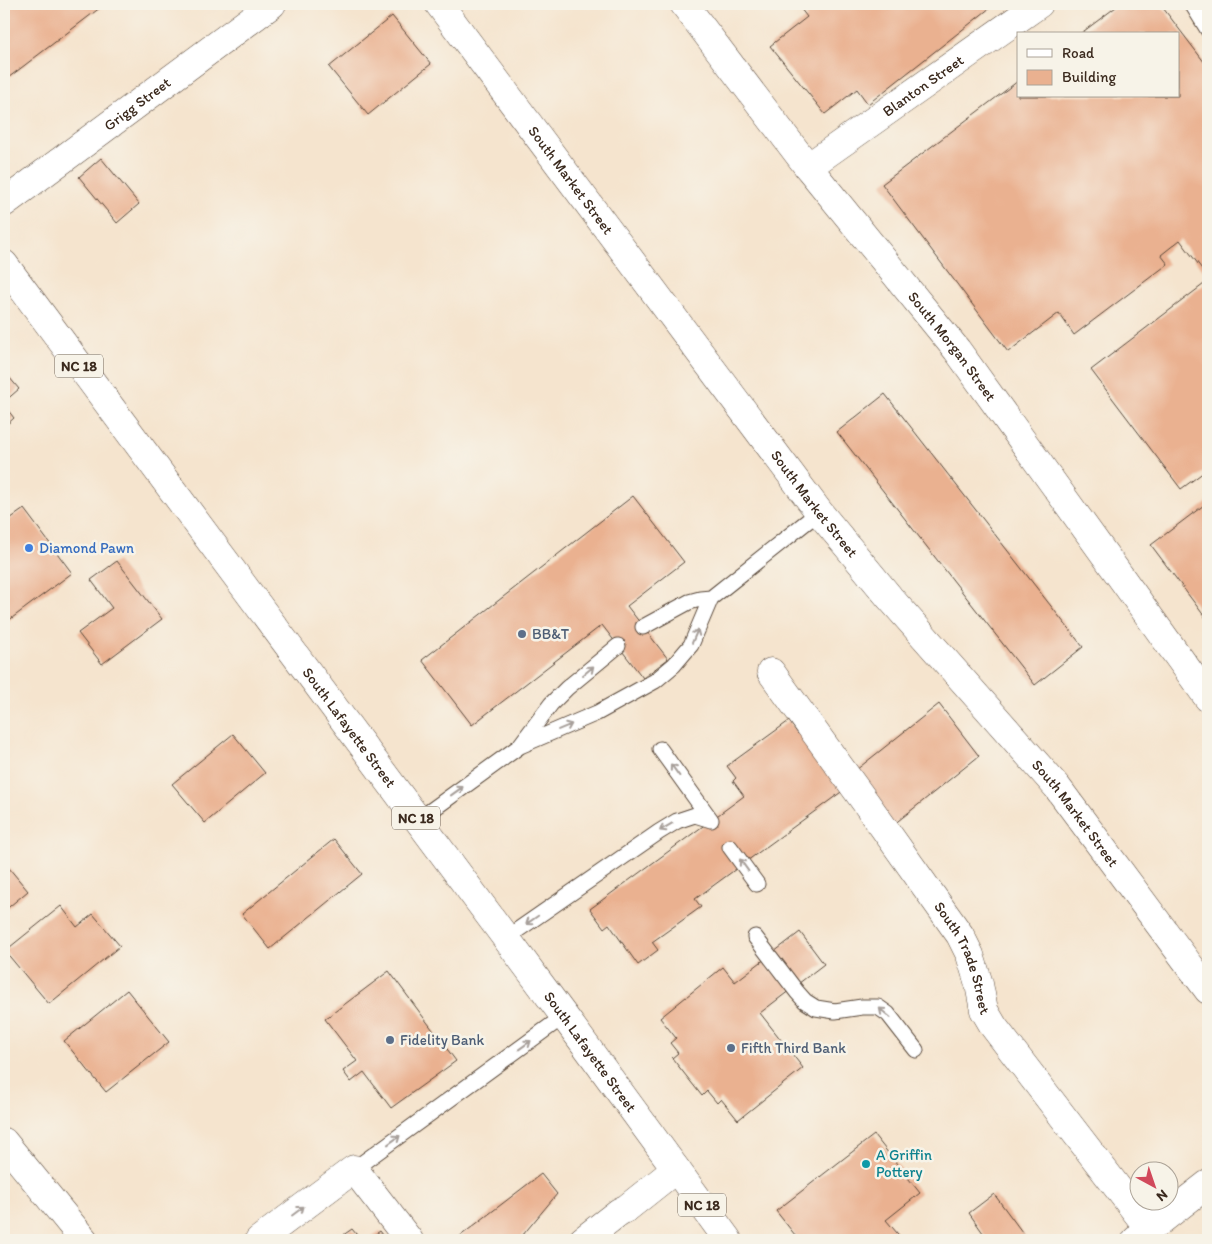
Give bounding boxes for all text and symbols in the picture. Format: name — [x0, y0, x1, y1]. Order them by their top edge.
legend — [1017, 32, 1180, 98]
text: Road — [1062, 44, 1095, 62]
street label: Blanton Street — [879, 51, 967, 120]
text: Building — [1062, 68, 1116, 86]
street label: Grigg Street — [100, 73, 174, 135]
street label: South Market Street — [524, 122, 617, 238]
street label: South Morgan Street — [904, 288, 1000, 405]
road number: NC 18 — [55, 354, 103, 378]
street label: South Market Street — [767, 447, 862, 561]
place label: Diamond Pawn — [39, 539, 134, 557]
marker: Diamond Pawn — [23, 542, 35, 554]
place label: BB&T — [532, 625, 570, 643]
marker: BB&T — [516, 628, 528, 640]
one-way arrow — [690, 629, 700, 644]
street label: South Lafayette Street — [299, 664, 400, 791]
one-way arrow — [581, 666, 594, 677]
one-way arrow — [557, 721, 572, 730]
street label: South Market Street — [1028, 756, 1122, 871]
one-way arrow — [670, 763, 680, 777]
one-way arrow — [450, 786, 463, 797]
road number: NC 18 — [392, 806, 440, 830]
one-way arrow — [659, 823, 673, 833]
one-way arrow — [739, 859, 749, 873]
street label: South Trade Street — [930, 898, 994, 1018]
one-way arrow — [525, 915, 539, 925]
street label: South Lafayette Street — [540, 988, 641, 1116]
one-way arrow — [879, 1008, 892, 1019]
place label: Fidelity Bank — [400, 1031, 485, 1049]
marker: Fidelity Bank — [384, 1034, 396, 1046]
place label: Fifth Third Bank — [741, 1039, 846, 1057]
one-way arrow — [518, 1040, 532, 1050]
marker: Fifth Third Bank — [725, 1042, 737, 1054]
one-way arrow — [387, 1135, 401, 1145]
place label: A Griffin Pottery — [876, 1146, 932, 1181]
marker: A Griffin Pottery — [860, 1158, 872, 1170]
north arrow — [1130, 1162, 1180, 1212]
text: N — [1153, 1186, 1171, 1205]
road number: NC 18 — [678, 1194, 726, 1216]
one-way arrow — [291, 1206, 305, 1216]

